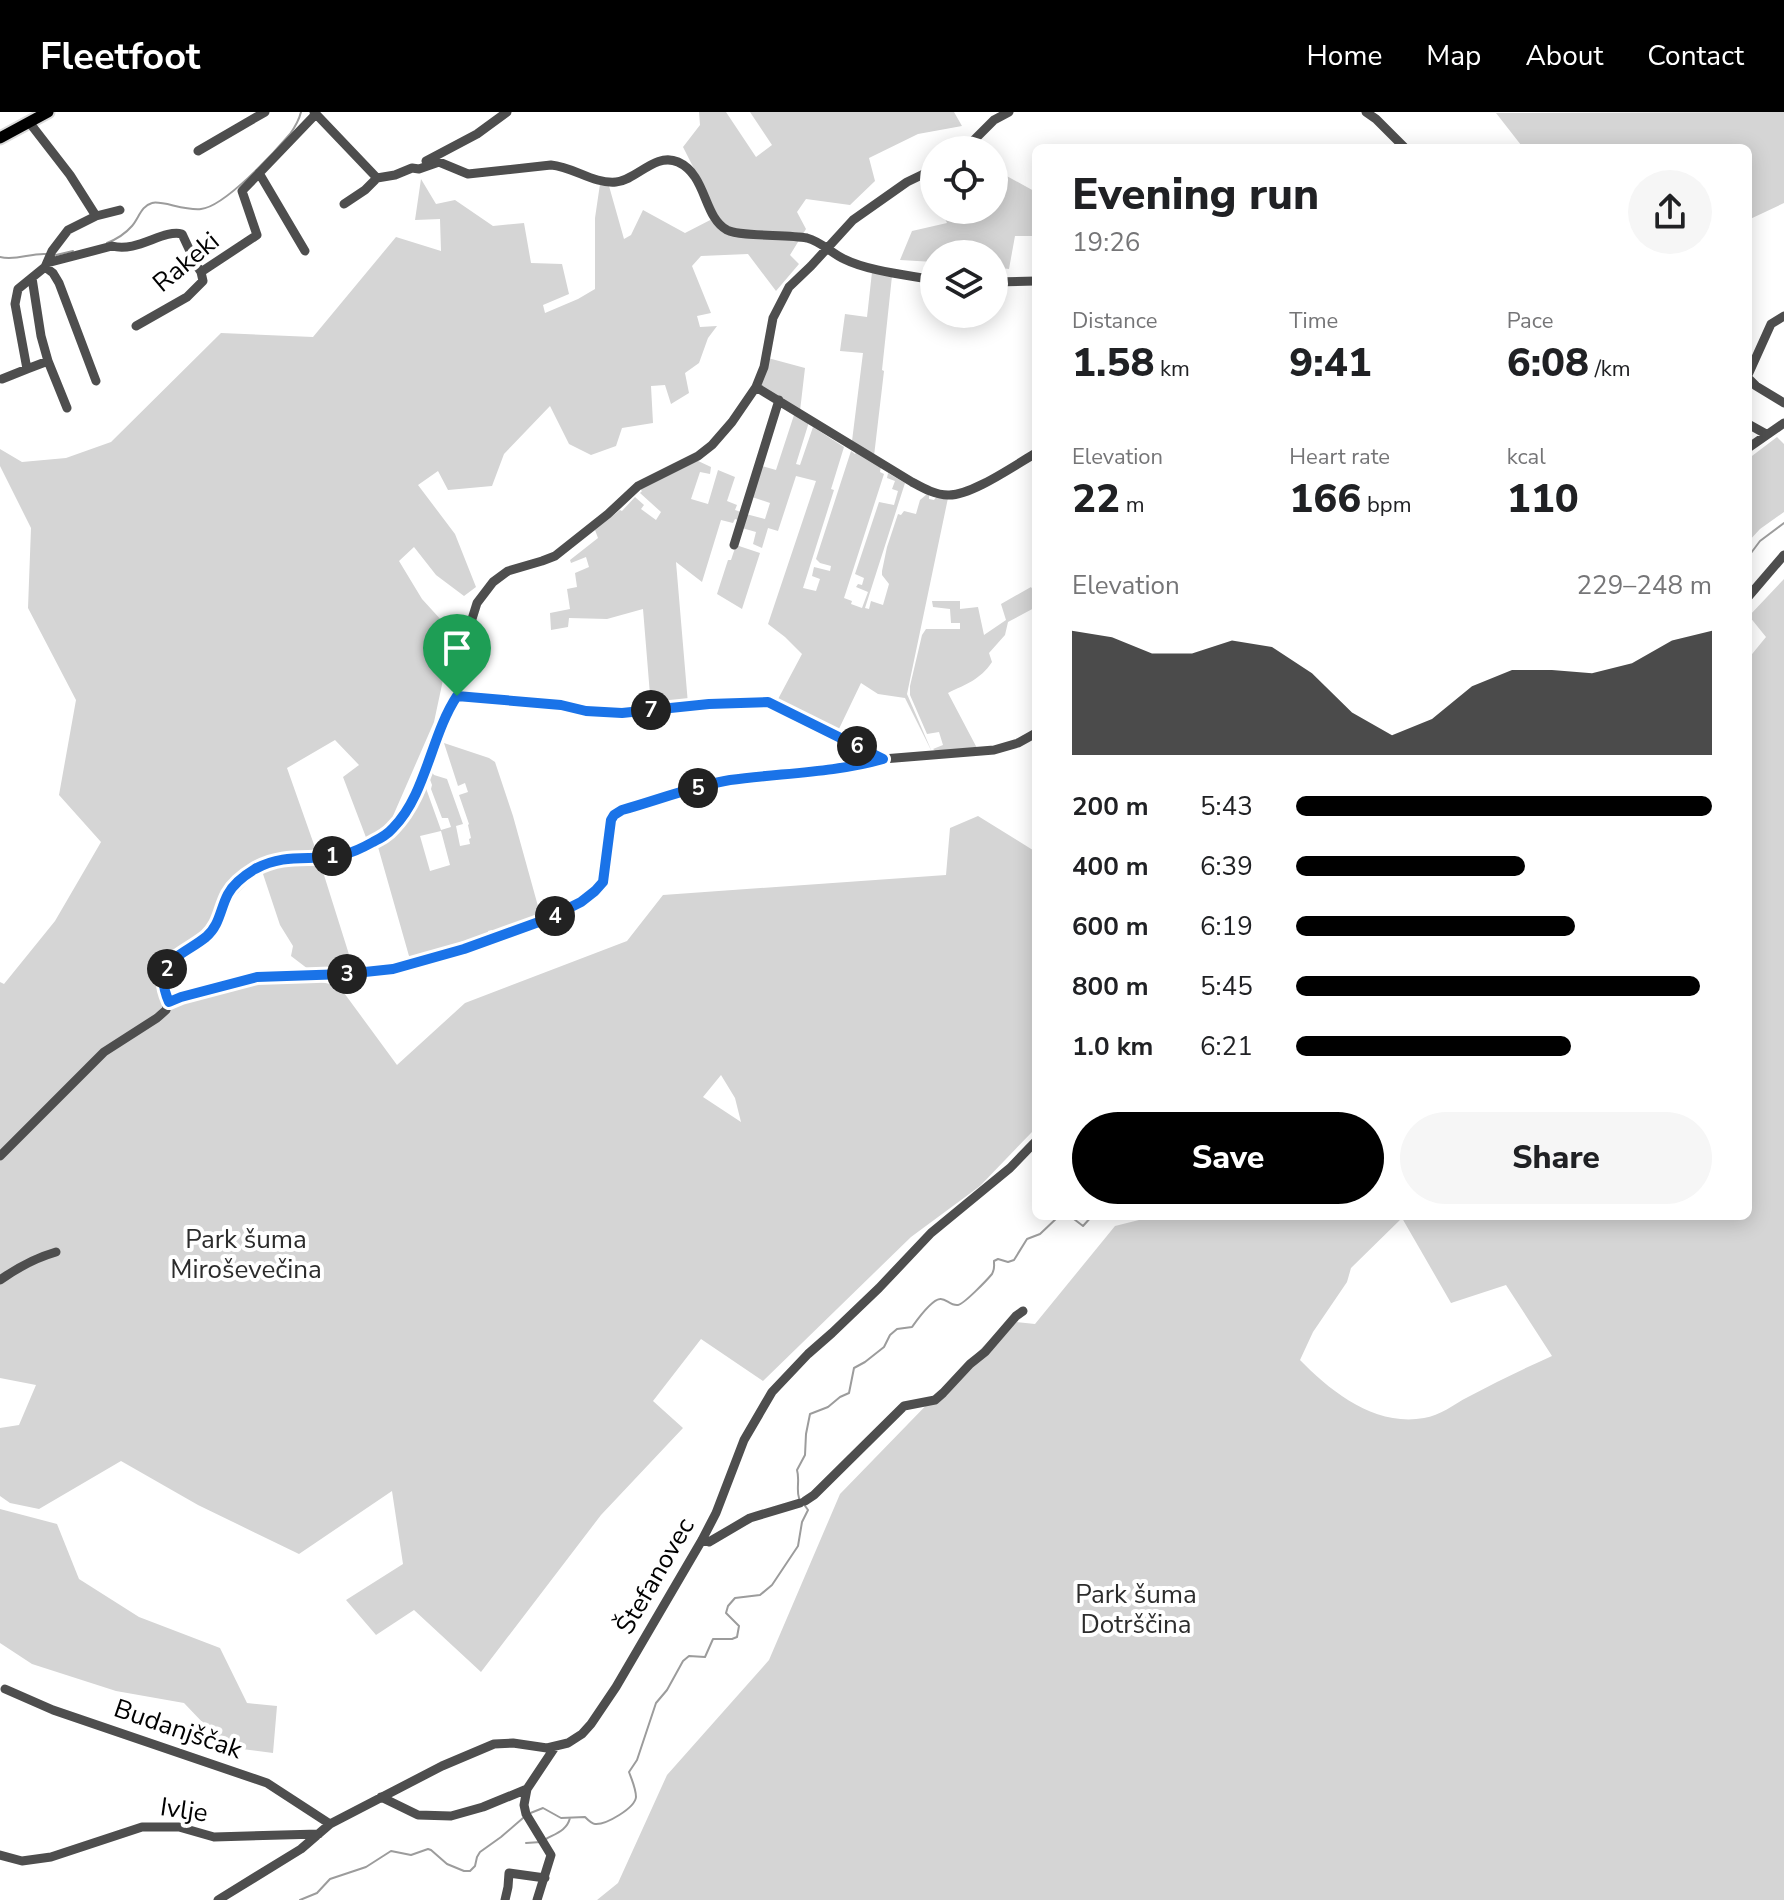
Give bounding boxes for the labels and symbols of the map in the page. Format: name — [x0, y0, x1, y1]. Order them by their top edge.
street label: Rakeki — [145, 224, 227, 300]
pin — [423, 614, 491, 696]
pin: 7 — [631, 690, 671, 730]
pin: 6 — [837, 726, 877, 766]
pin: 5 — [678, 768, 718, 808]
pin: 1 — [312, 836, 352, 876]
pin: 4 — [535, 896, 575, 936]
pin: 2 — [147, 949, 187, 989]
pin: 3 — [327, 954, 367, 994]
park label: Park šuma Miroševečina — [170, 1222, 322, 1287]
street label: Štefanovec — [608, 1511, 702, 1641]
park label: Park šuma Dotrščina — [1075, 1577, 1197, 1642]
street label: Budanjščak — [109, 1691, 248, 1768]
street label: Ivlje — [158, 1789, 210, 1831]

